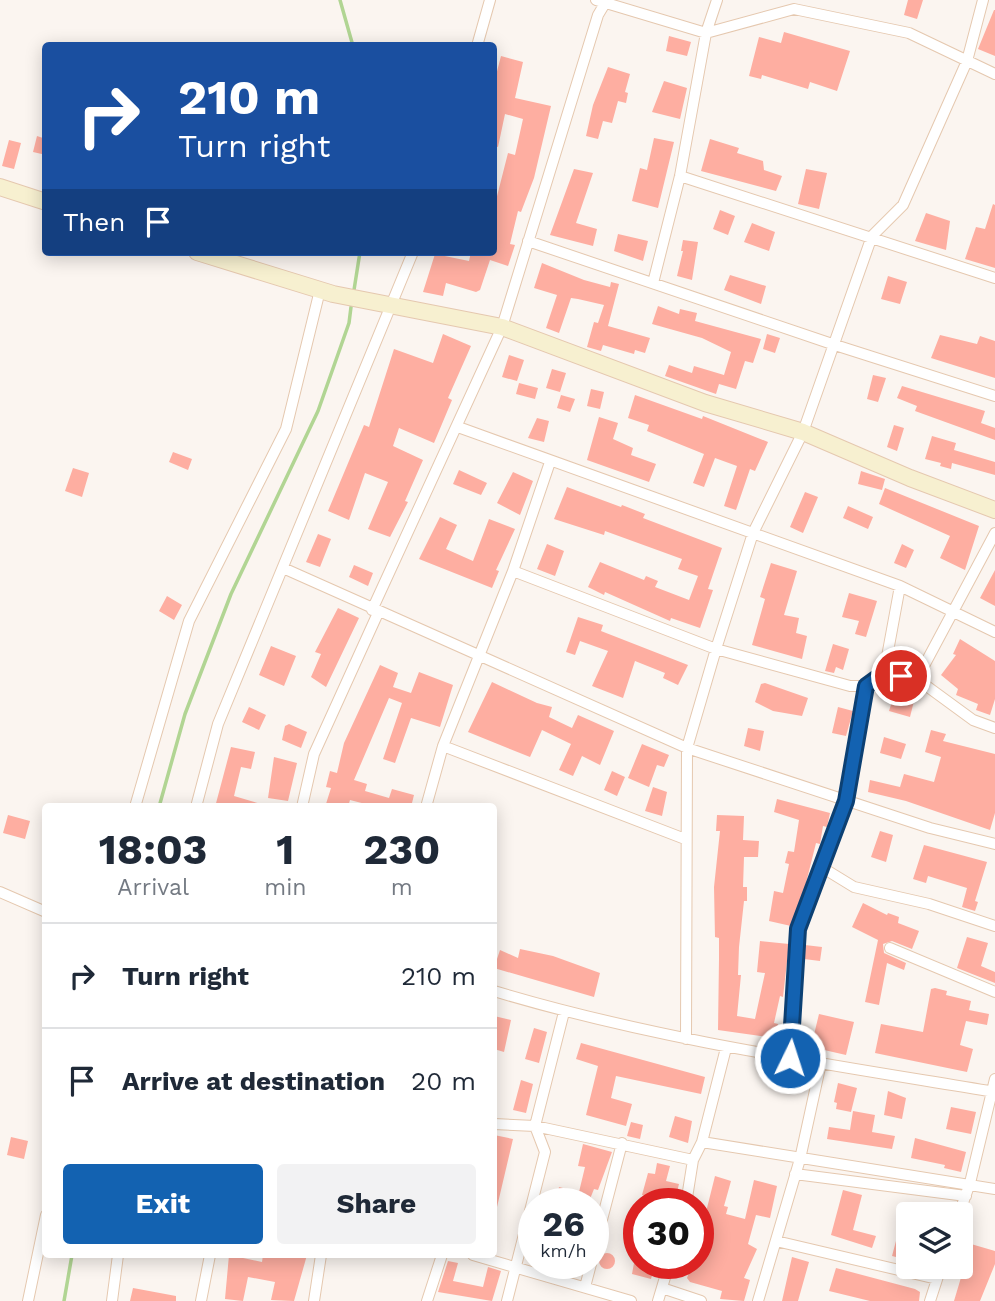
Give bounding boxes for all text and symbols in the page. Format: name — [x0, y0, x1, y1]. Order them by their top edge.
text: 210 m — [178, 68, 320, 126]
icon: right — [63, 70, 154, 161]
text: Turn right — [178, 127, 330, 165]
icon: arrive — [139, 203, 177, 241]
text: Then — [63, 207, 125, 237]
pin — [871, 646, 931, 706]
icon: arrive — [882, 657, 920, 695]
text: 18:03 — [99, 825, 207, 874]
text: 1 — [276, 825, 294, 874]
text: 230 — [363, 825, 440, 874]
text: Arrival — [117, 874, 189, 901]
text: min — [264, 874, 307, 901]
text: m — [391, 874, 413, 901]
icon: right — [63, 957, 101, 995]
text: Turn right — [122, 961, 249, 991]
text: 210 m — [401, 961, 476, 991]
position arrow — [753, 1021, 827, 1095]
icon: arrive — [63, 1062, 101, 1100]
text: Arrive at destination — [122, 1066, 385, 1096]
text: 20 m — [411, 1066, 476, 1096]
button: Exit — [63, 1164, 263, 1244]
button: Share — [277, 1164, 476, 1244]
speed limit sign: 30 — [623, 1188, 714, 1279]
map controls — [896, 1202, 973, 1279]
button: layers — [896, 1202, 973, 1279]
text: 26 — [542, 1203, 585, 1245]
text: km/h — [540, 1240, 587, 1261]

